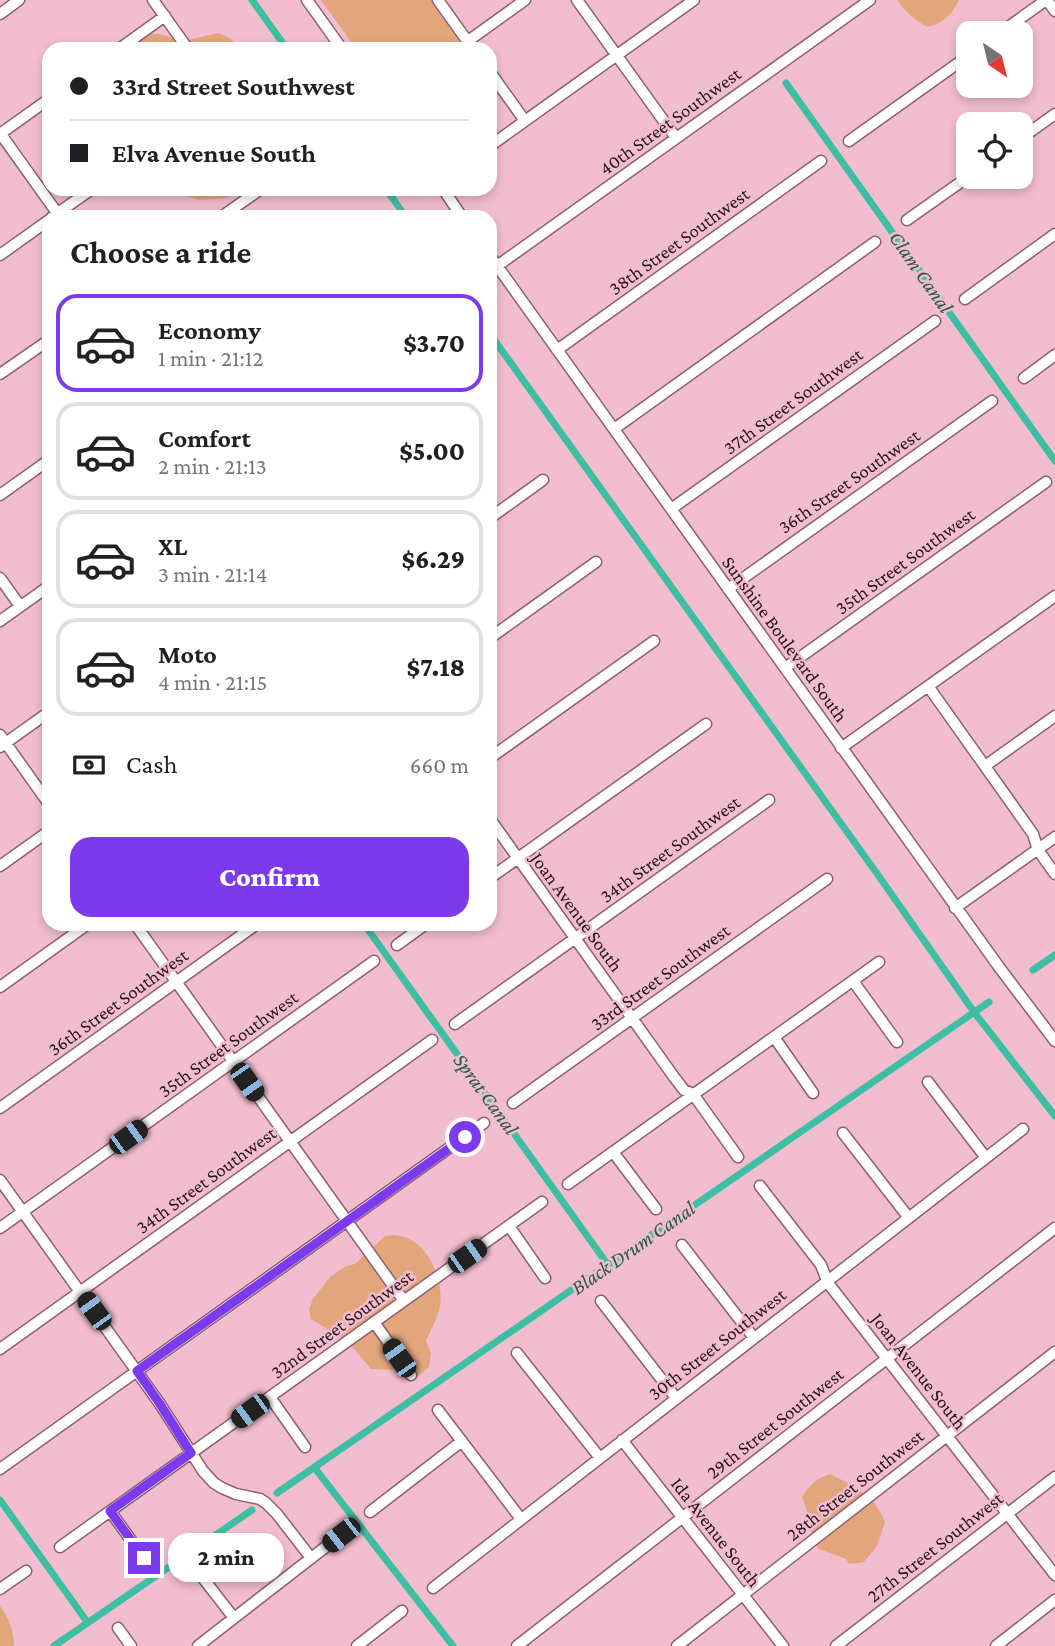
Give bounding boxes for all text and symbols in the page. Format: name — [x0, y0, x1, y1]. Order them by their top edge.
north arrow — [956, 21, 1032, 98]
map controls — [956, 21, 1033, 189]
street label: 40th Street Southwest — [595, 62, 745, 179]
text: 33rd Street Southwest — [112, 72, 355, 101]
button: locate — [956, 112, 1033, 189]
text: Elva Avenue South — [112, 139, 316, 168]
street label: 38th Street Southwest — [605, 183, 754, 299]
water label: Clam Canal — [884, 226, 958, 318]
text: Choose a ride — [70, 234, 251, 270]
icon: car — [74, 312, 137, 375]
text: Economy — [158, 316, 261, 345]
text: $3.70 — [403, 329, 465, 358]
street label: 37th Street Southwest — [720, 343, 867, 458]
text: 1 min · 21:12 — [158, 345, 263, 371]
icon: car — [74, 420, 137, 483]
text: Comfort — [158, 424, 251, 453]
street label: 36th Street Southwest — [774, 424, 924, 538]
text: $5.00 — [399, 437, 465, 466]
text: 2 min · 21:13 — [158, 453, 267, 479]
street label: 35th Street Southwest — [831, 503, 979, 619]
icon: car — [74, 528, 137, 591]
text: XL — [158, 532, 187, 561]
text: $6.29 — [402, 545, 465, 574]
street label: Sunshine Boulevard South — [718, 552, 852, 726]
text: 3 min · 21:14 — [158, 561, 267, 587]
icon: car — [74, 636, 137, 699]
text: Moto — [158, 640, 217, 669]
text: $7.18 — [407, 653, 465, 682]
text: 4 min · 21:15 — [158, 669, 267, 695]
icon: cash — [70, 746, 108, 784]
text: Cash — [126, 750, 177, 779]
text: 660 m — [410, 752, 469, 778]
street label: 34th Street Southwest — [596, 791, 745, 907]
button: Confirm — [70, 837, 469, 917]
street label: Joan Avenue South — [526, 847, 627, 976]
street label: 33rd Street Southwest — [586, 919, 734, 1034]
street label: 36th Street Southwest — [44, 944, 192, 1060]
street label: 35th Street Southwest — [154, 986, 302, 1102]
water label: Sprat Canal — [449, 1049, 524, 1140]
car — [227, 1059, 268, 1105]
car — [105, 1116, 152, 1158]
route start — [449, 1121, 481, 1153]
street label: 34th Street Southwest — [132, 1122, 281, 1238]
water label: Black Drum Canal — [566, 1196, 700, 1300]
car — [444, 1235, 491, 1277]
street label: 32nd Street Southwest — [267, 1265, 418, 1383]
street label: 30th Street Southwest — [644, 1283, 790, 1404]
car — [74, 1288, 115, 1334]
street label: Joan Avenue South — [866, 1307, 971, 1433]
car — [379, 1335, 420, 1381]
street label: 29th Street Southwest — [703, 1363, 848, 1483]
car — [227, 1390, 274, 1432]
street label: 28th Street Southwest — [782, 1425, 928, 1545]
street label: Ida Avenue South — [667, 1473, 765, 1591]
street label: 27th Street Southwest — [863, 1487, 1008, 1606]
car — [318, 1514, 365, 1556]
callout: 2 min — [168, 1534, 284, 1582]
route end — [128, 1542, 160, 1574]
text: 2 min — [198, 1544, 254, 1570]

